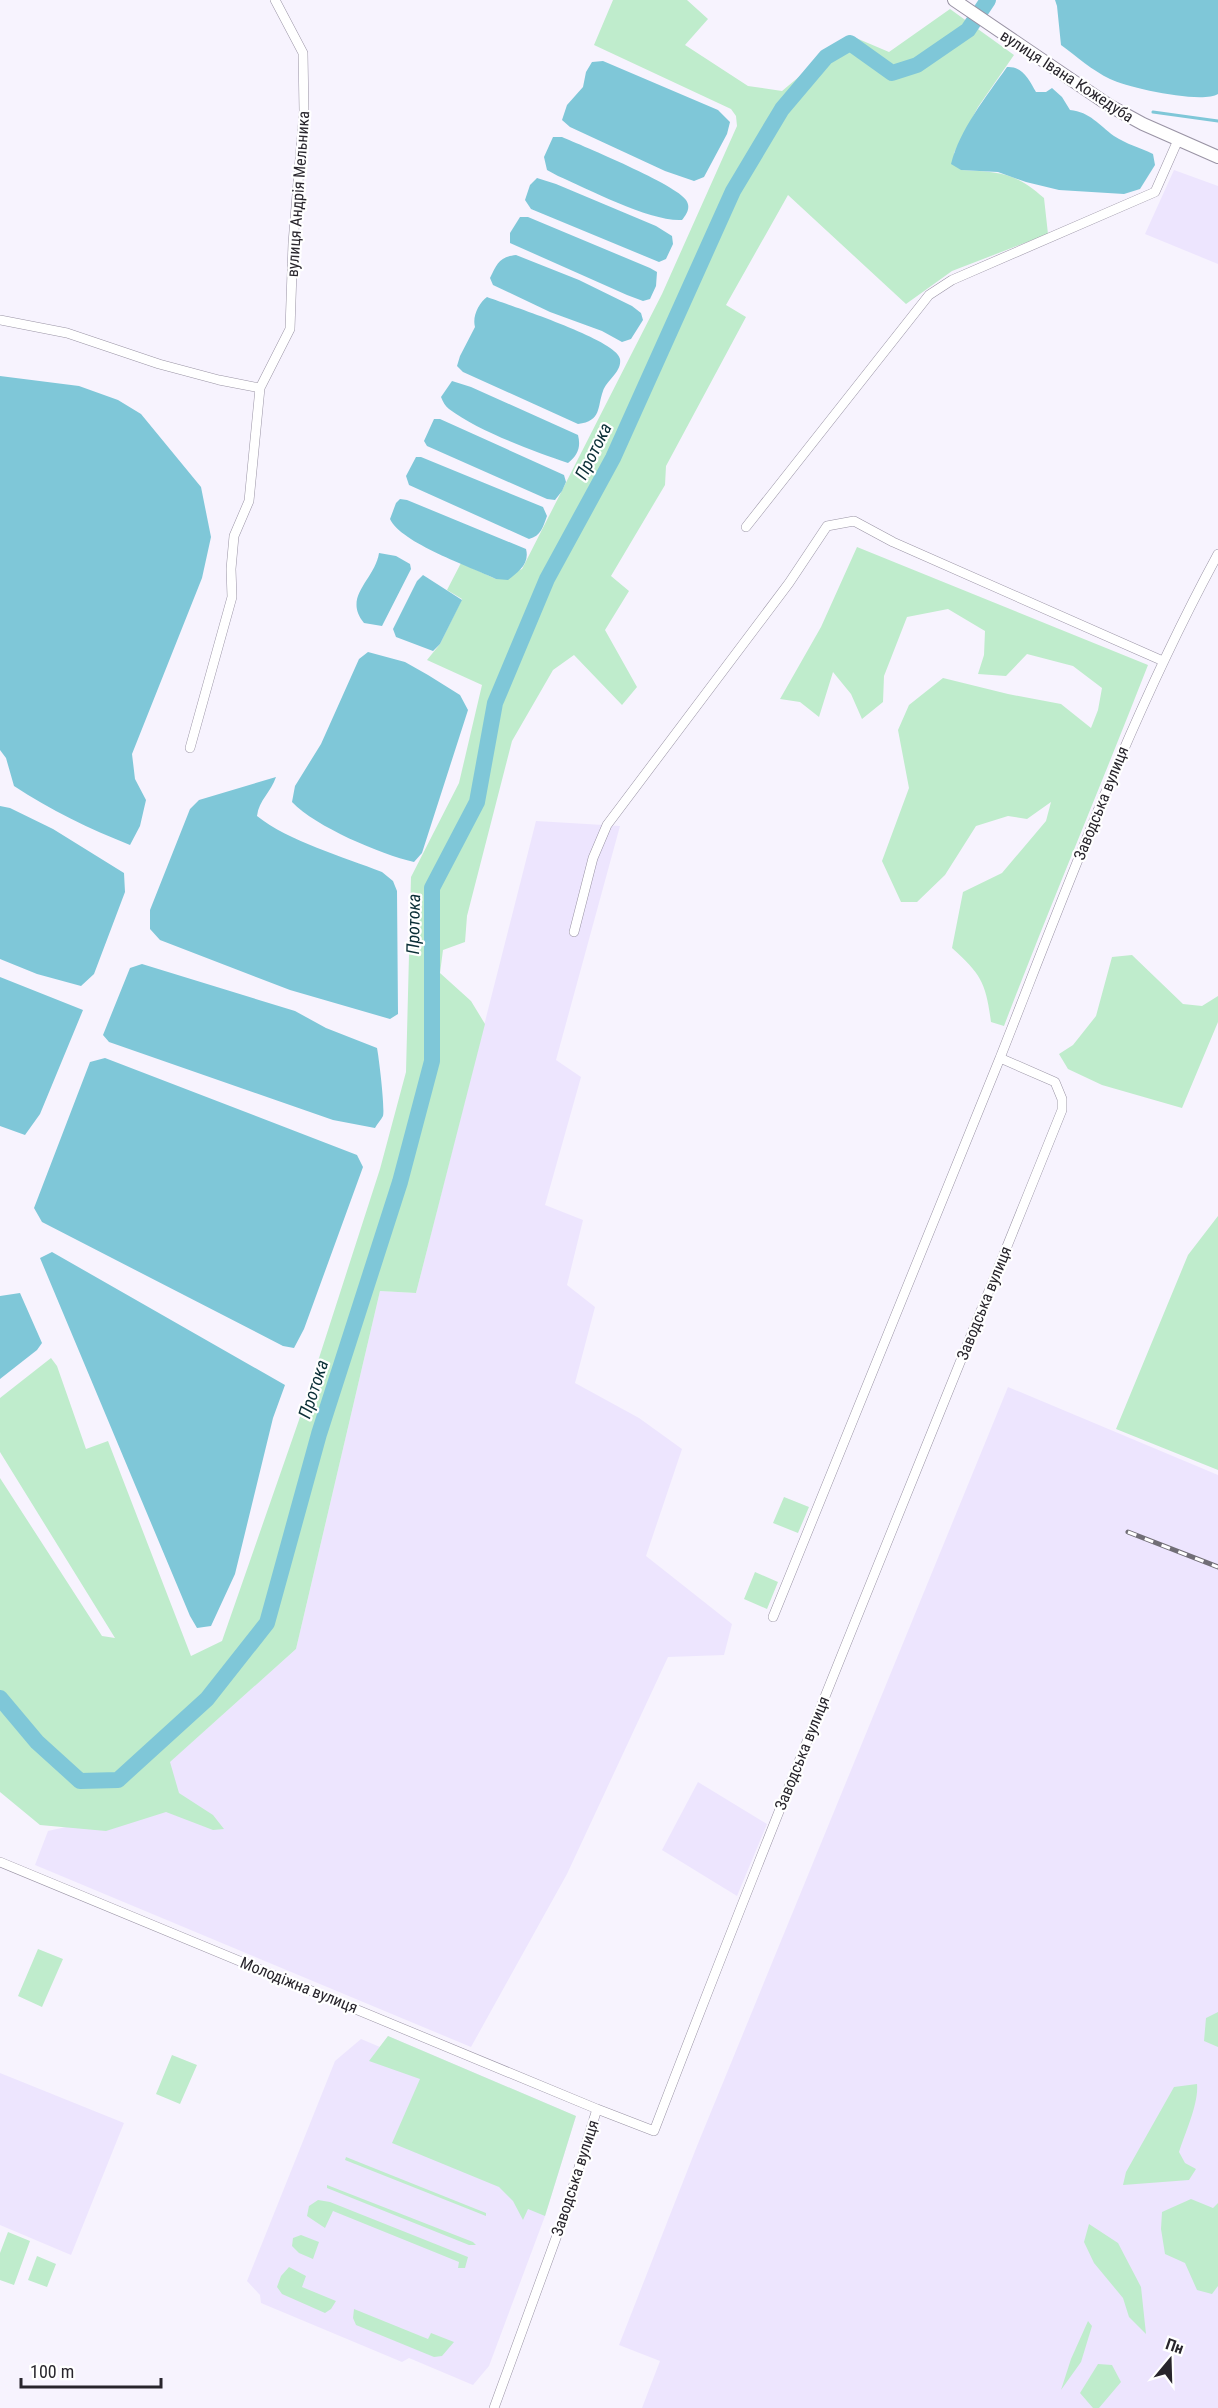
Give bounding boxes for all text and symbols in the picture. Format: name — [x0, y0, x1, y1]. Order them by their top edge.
street label: вулиця Івана Кожедуба — [997, 26, 1137, 126]
street label: вулиця Андрія Мельника — [283, 110, 313, 278]
water label: Протока — [570, 419, 616, 483]
street label: Заводська вулиця — [1070, 743, 1132, 863]
water label: Протока — [402, 894, 424, 954]
street label: Заводська вулиця — [953, 1243, 1015, 1363]
water label: Протока — [294, 1357, 332, 1421]
street label: Заводська вулиця — [771, 1693, 833, 1813]
street label: Молодіжна вулиця — [238, 1953, 360, 2017]
street label: Заводська вулиця — [547, 2118, 603, 2238]
north arrow — [1140, 2330, 1200, 2390]
text: Пн — [1163, 2334, 1186, 2358]
scale bar — [21, 2351, 160, 2389]
text: 100 m — [30, 2361, 74, 2382]

